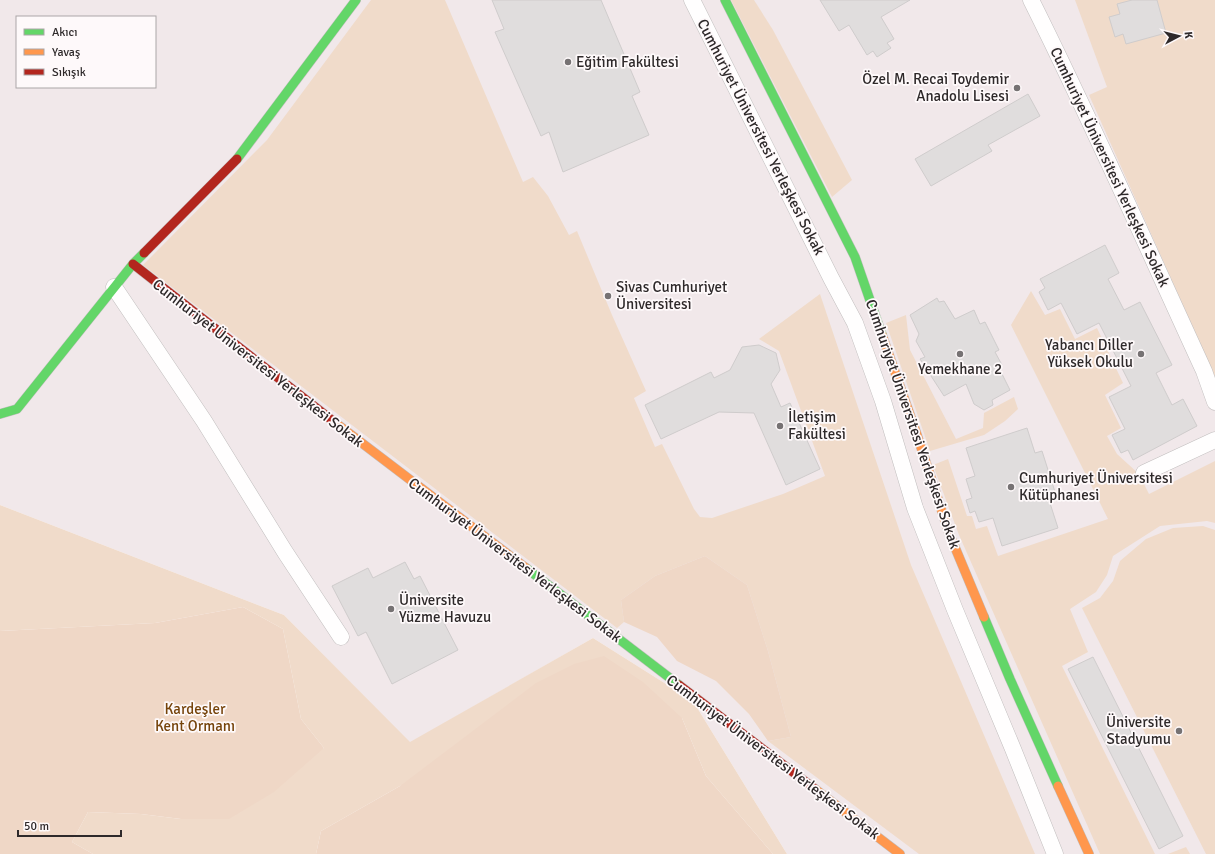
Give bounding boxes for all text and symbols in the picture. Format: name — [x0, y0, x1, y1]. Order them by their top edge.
legend — [16, 16, 156, 88]
street label: Cumhuriyet Üniversitesi Yerleşkesi Sokak — [693, 16, 829, 258]
north arrow — [1159, 16, 1199, 56]
text: Akıcı — [52, 25, 78, 40]
text: K — [1182, 31, 1195, 39]
street label: Cumhuriyet Üniversitesi Yerleşkesi Sokak — [1046, 44, 1174, 290]
text: Yavaş — [52, 45, 80, 60]
place label: Eğitim Fakültesi — [576, 53, 679, 71]
marker: Eğitim Fakültesi — [563, 57, 573, 67]
text: Sıkışık — [52, 65, 86, 80]
place label: Özel M. Recai Toydemir Anadolu Lisesi — [862, 70, 1009, 105]
marker: Özel M. Recai Toydemir Anadolu Lisesi — [1012, 83, 1022, 93]
street label: Cumhuriyet Üniversitesi Yerleşkesi Sokak — [149, 275, 367, 451]
place label: Sivas Cumhuriyet Üniversitesi — [616, 278, 727, 313]
marker: Sivas Cumhuriyet Üniversitesi — [603, 291, 613, 301]
street label: Cumhuriyet Üniversitesi Yerleşkesi Sokak — [862, 297, 964, 551]
place label: Yabancı Diller Yüksek Okulu — [1045, 336, 1133, 371]
marker: Yemekhane 2 — [955, 349, 965, 359]
marker: Yabancı Diller Yüksek Okulu — [1136, 349, 1146, 359]
place label: Yemekhane 2 — [918, 360, 1002, 378]
place label: İletişim Fakültesi — [788, 408, 846, 443]
marker: İletişim Fakültesi — [775, 421, 785, 431]
place label: Cumhuriyet Üniversitesi Kütüphanesi — [1019, 469, 1173, 504]
street label: Cumhuriyet Üniversitesi Yerleşkesi Sokak — [405, 474, 626, 646]
marker: Cumhuriyet Üniversitesi Kütüphanesi — [1006, 482, 1016, 492]
place label: Üniversite Yüzme Havuzu — [399, 591, 491, 626]
marker: Üniversite Yüzme Havuzu — [386, 604, 396, 614]
street label: Cumhuriyet Üniversitesi Yerleşkesi Sokak — [663, 671, 884, 843]
park label: Kardeşler Kent Ormanı — [155, 700, 235, 735]
place label: Üniversite Stadyumu — [1106, 713, 1171, 748]
marker: Üniversite Stadyumu — [1174, 726, 1184, 736]
scale bar — [18, 812, 121, 838]
text: 50 m — [24, 819, 49, 834]

